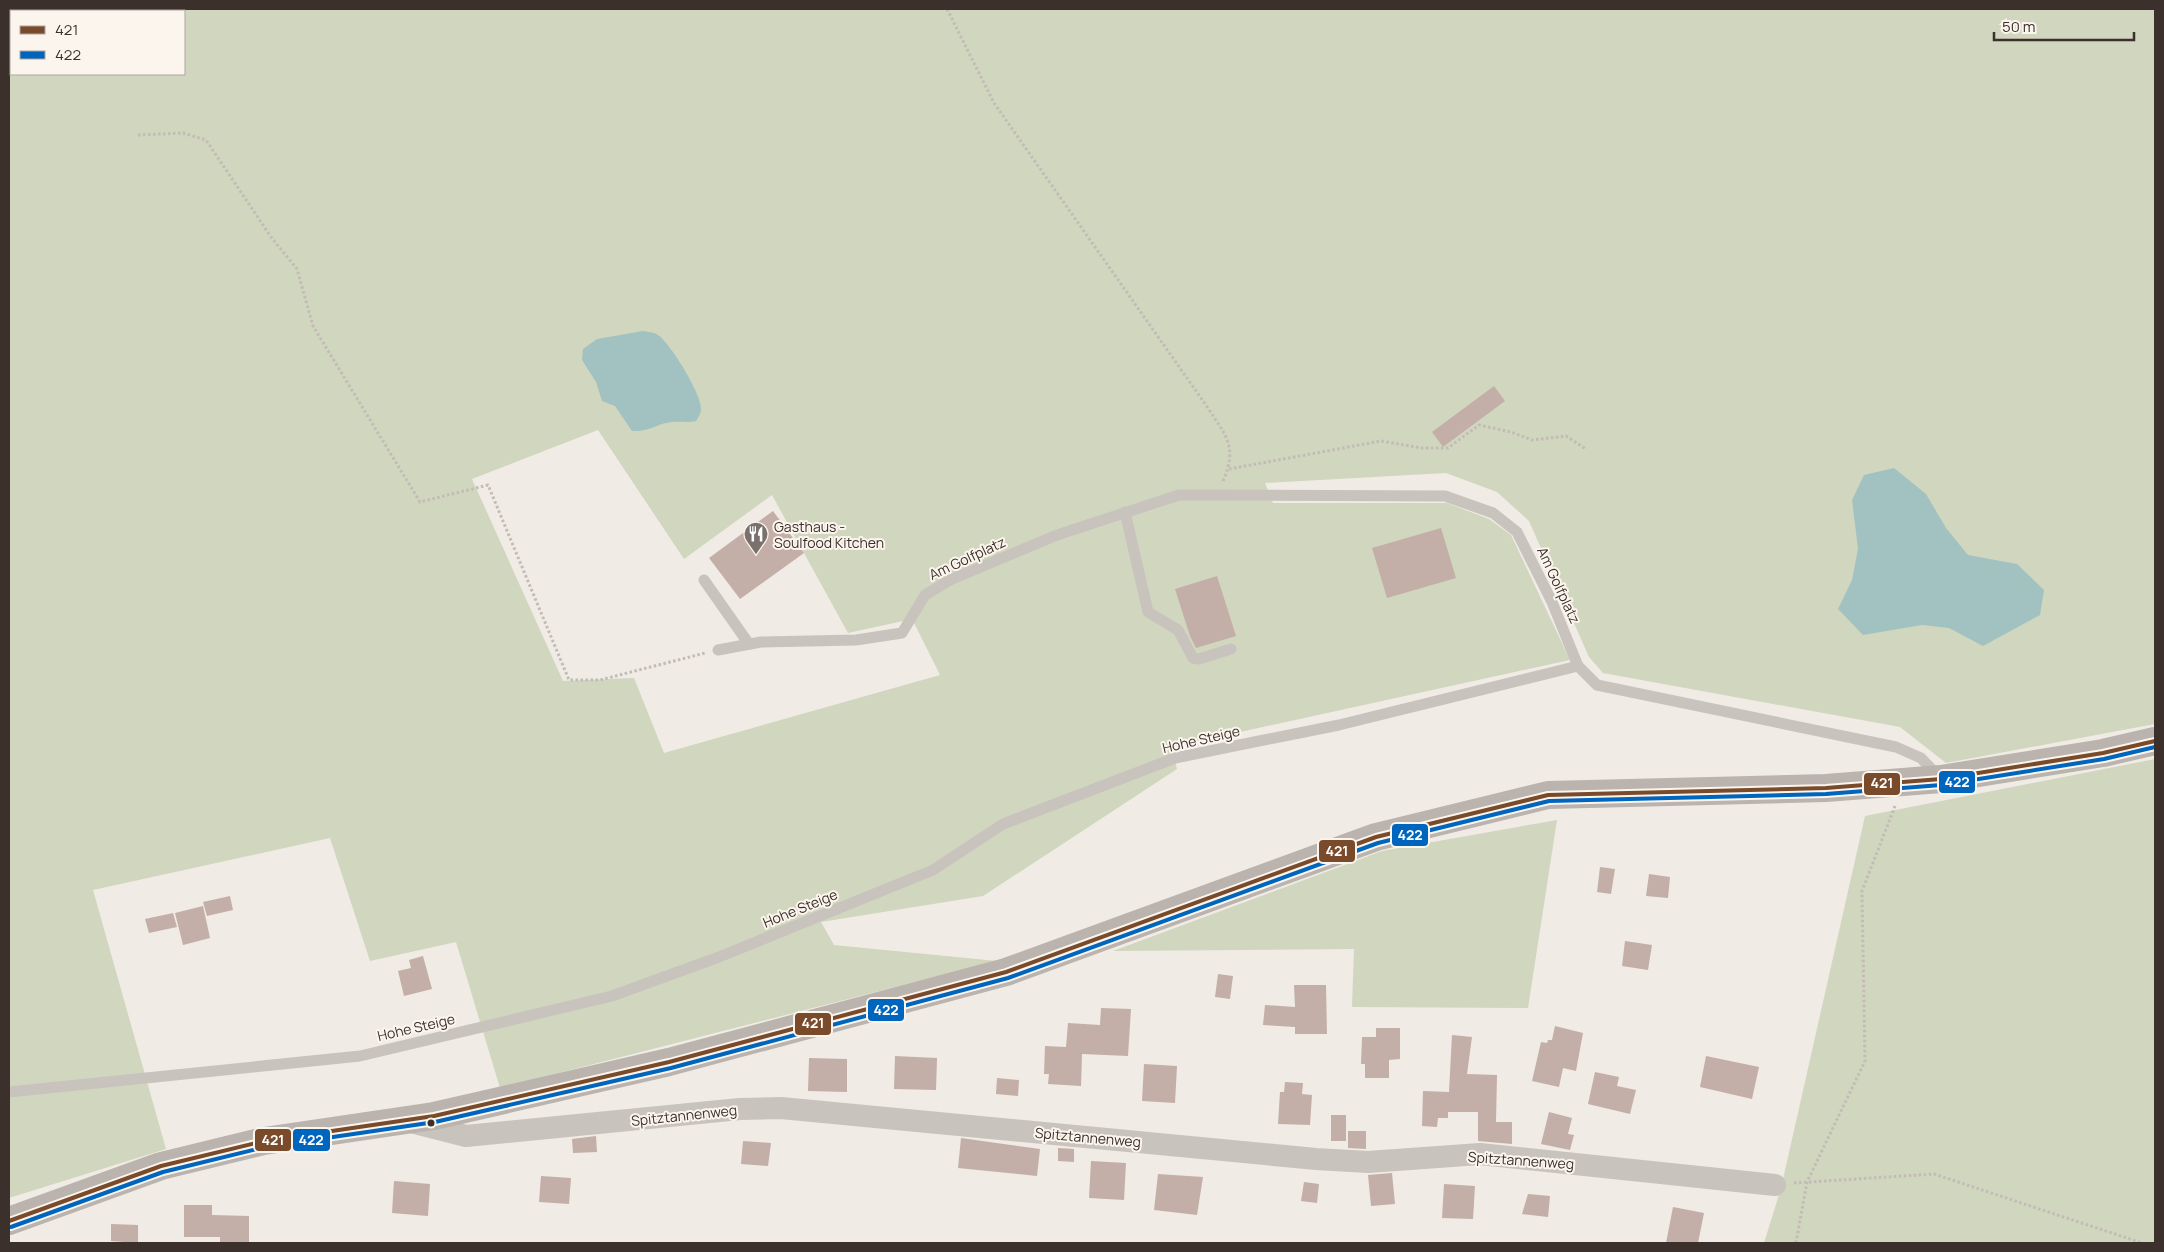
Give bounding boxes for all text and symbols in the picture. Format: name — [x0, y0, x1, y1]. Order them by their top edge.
legend — [10, 10, 185, 75]
scale bar — [1994, 10, 2134, 42]
text: 50 m — [2002, 16, 2036, 37]
text: 421 — [55, 19, 78, 40]
text: 422 — [55, 44, 81, 65]
place label: Gasthaus - Soulfood Kitchen — [774, 517, 884, 552]
restaurant icon: Gasthaus - Soulfood Kitchen — [743, 521, 769, 555]
street label: Am Golfplatz — [926, 532, 1008, 584]
street label: Am Golfplatz — [1533, 544, 1585, 626]
street label: Hohe Steige — [1160, 721, 1242, 757]
line badge: 422 — [1938, 770, 1976, 794]
line badge: 421 — [1863, 772, 1901, 796]
text: 422 — [1944, 772, 1970, 791]
text: 421 — [1871, 773, 1894, 792]
line badge: 422 — [1391, 823, 1429, 847]
text: 422 — [1397, 825, 1423, 844]
line badge: 421 — [1318, 839, 1356, 863]
text: 421 — [1326, 841, 1349, 860]
street label: Hohe Steige — [760, 884, 840, 932]
line badge: 422 — [867, 998, 905, 1022]
text: 422 — [873, 1000, 899, 1019]
street label: Hohe Steige — [375, 1009, 457, 1045]
line badge: 421 — [794, 1012, 832, 1036]
text: 421 — [802, 1013, 825, 1032]
street label: Spitztannenweg — [630, 1100, 738, 1130]
unlabelled marker — [426, 1118, 436, 1128]
street label: Spitztannenweg — [1034, 1123, 1142, 1151]
line badge: 421 — [254, 1128, 292, 1152]
line badge: 422 — [292, 1128, 331, 1152]
text: 421 — [262, 1130, 285, 1149]
text: 422 — [298, 1130, 324, 1149]
street label: Spitztannenweg — [1467, 1147, 1575, 1173]

